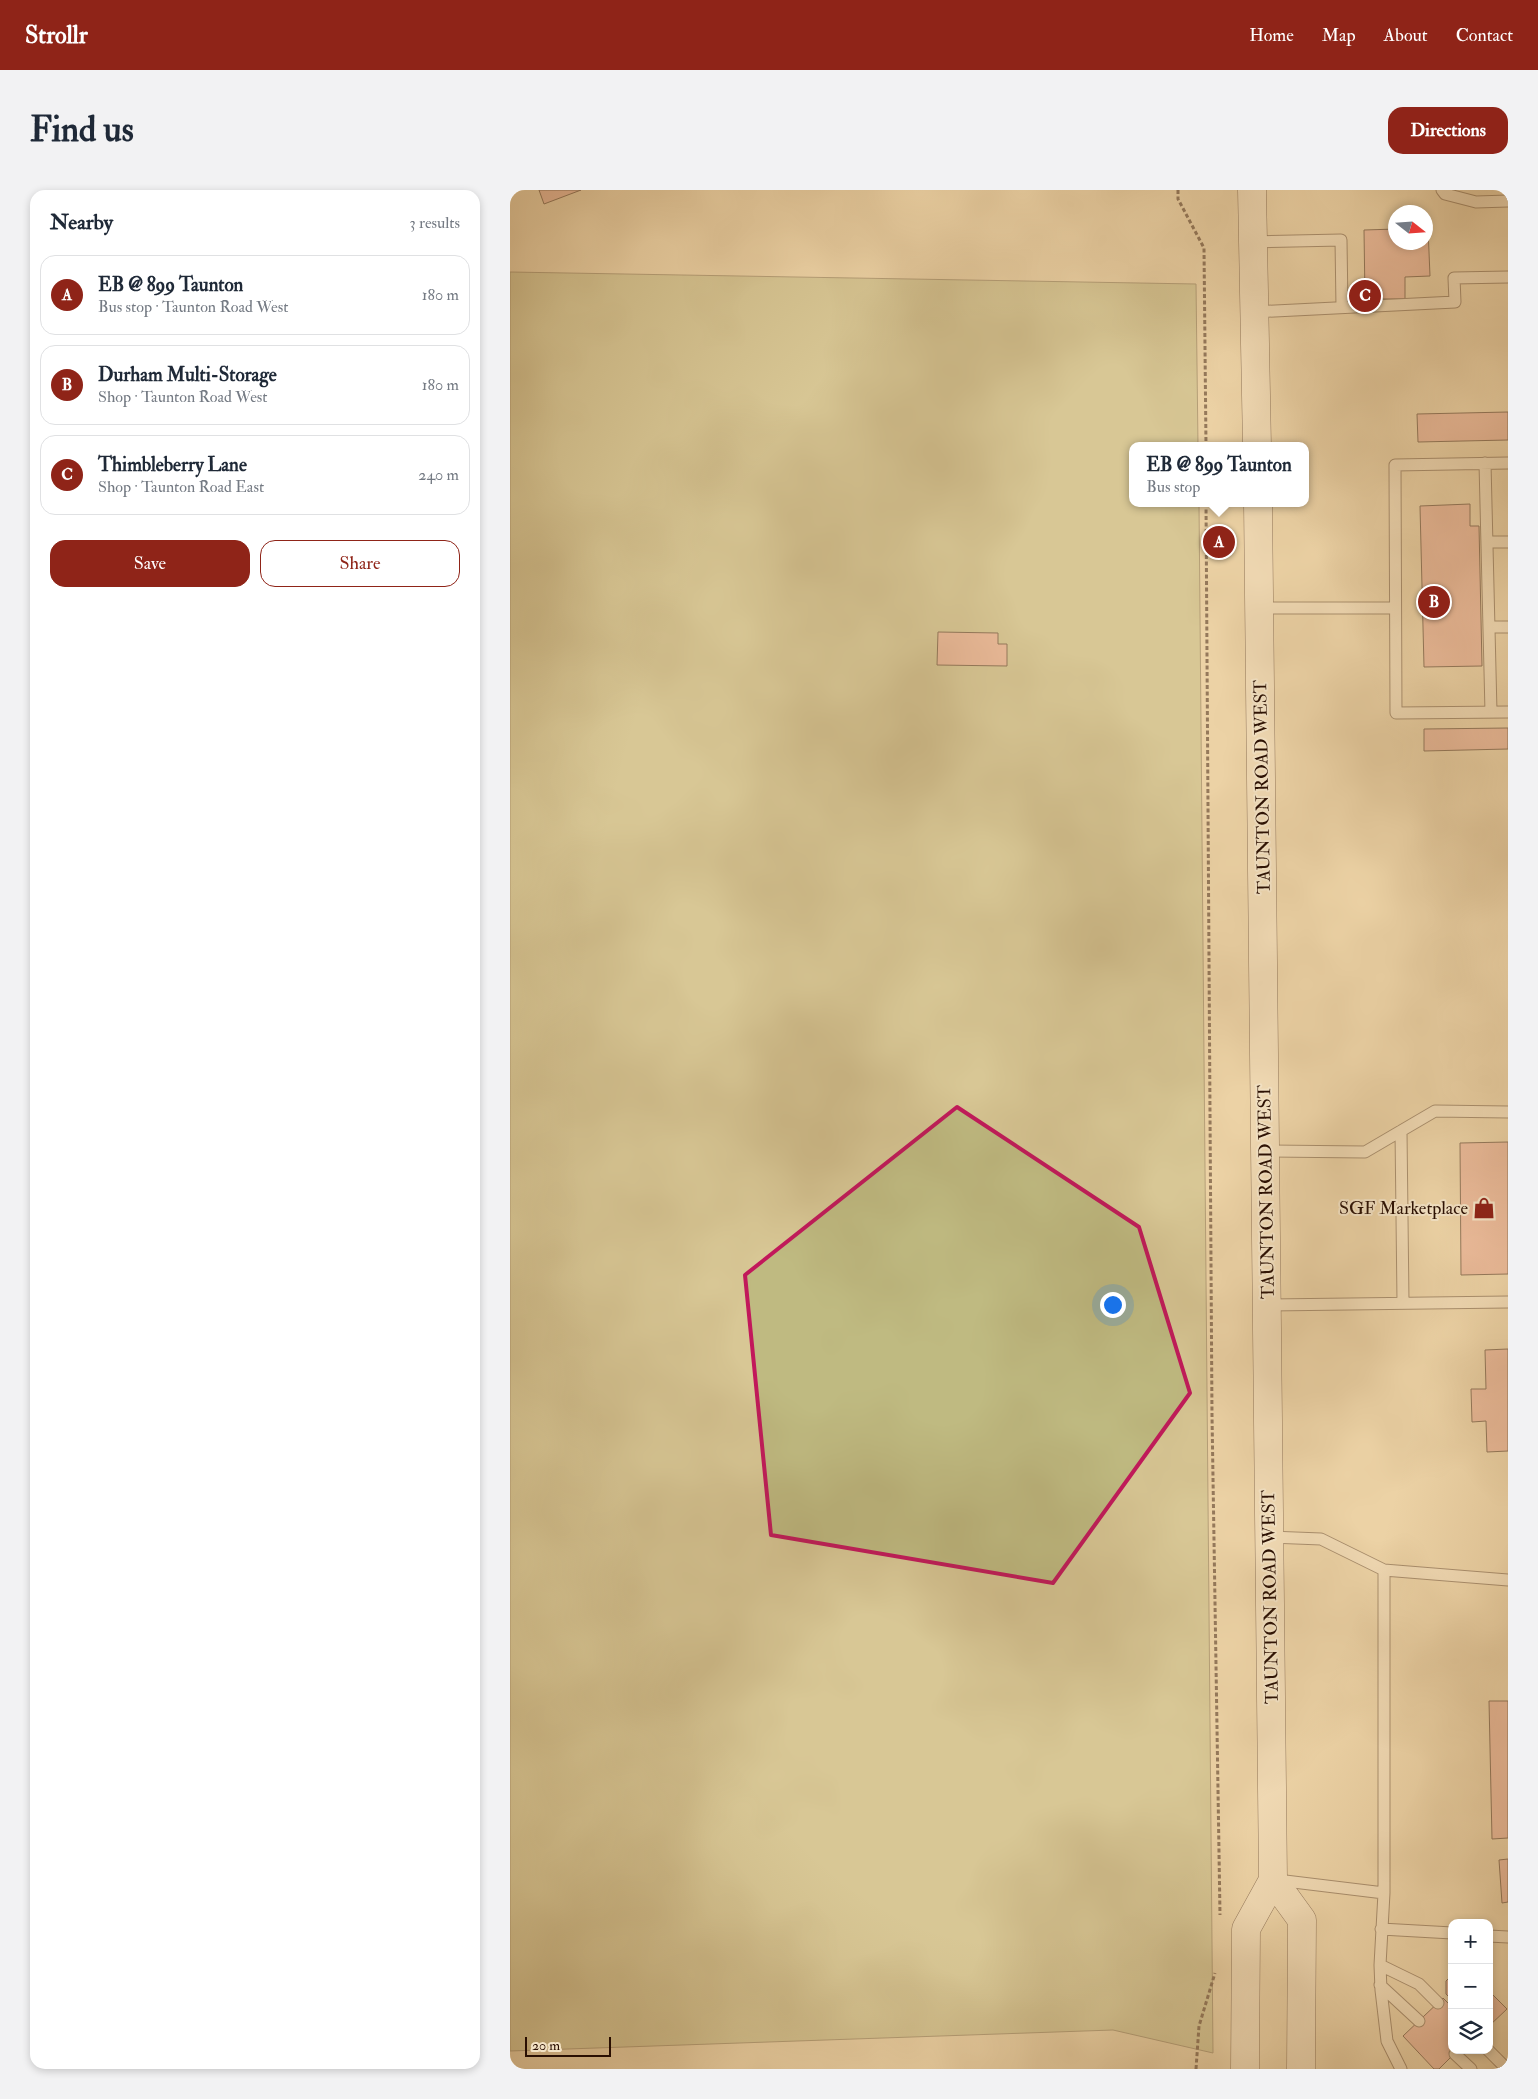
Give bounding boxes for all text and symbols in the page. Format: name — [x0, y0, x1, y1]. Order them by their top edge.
text: Strollr — [25, 20, 88, 51]
text: Home — [1249, 24, 1294, 47]
text: Map — [1322, 24, 1356, 47]
text: About — [1384, 24, 1428, 47]
text: Contact — [1456, 24, 1513, 47]
button: Directions — [1388, 107, 1508, 154]
text: Find us — [30, 108, 134, 152]
north arrow — [1388, 205, 1433, 250]
text: Nearby — [50, 209, 113, 236]
text: 3 results — [409, 213, 460, 233]
text: EB @ 899 Taunton — [98, 273, 243, 297]
pin: C — [1349, 277, 1381, 315]
text: A — [62, 285, 72, 305]
text: 180 m — [422, 285, 459, 305]
text: Bus stop · Taunton Road West — [98, 297, 288, 317]
text: Durham Multi-Storage — [98, 363, 277, 387]
text: B — [62, 375, 72, 395]
text: 180 m — [422, 375, 459, 395]
text: Shop · Taunton Road West — [98, 387, 268, 407]
popup — [1129, 442, 1309, 507]
text: Thimbleberry Lane — [98, 453, 247, 477]
text: EB @ 899 Taunton — [1146, 453, 1292, 477]
text: C — [61, 465, 73, 485]
text: 240 m — [418, 465, 459, 485]
text: Shop · Taunton Road East — [98, 477, 264, 497]
text: Bus stop — [1146, 477, 1200, 497]
pin: A — [1203, 523, 1235, 561]
button: Save — [50, 540, 250, 587]
button: Share — [260, 540, 460, 587]
pin: B — [1418, 583, 1450, 621]
street label: TAUNTON ROAD WEST — [1249, 679, 1276, 894]
street label: TAUNTON ROAD WEST — [1253, 1084, 1280, 1299]
shop icon: SGF Marketplace — [1471, 1195, 1497, 1221]
place label: SGF Marketplace — [1339, 1197, 1468, 1220]
your location — [1100, 1292, 1126, 1318]
street label: TAUNTON ROAD WEST — [1257, 1489, 1284, 1704]
map controls — [1448, 1919, 1493, 2054]
button: + — [1448, 1919, 1493, 1964]
button: − — [1448, 1964, 1493, 2009]
button: layers — [1448, 2009, 1493, 2054]
scale bar — [525, 2034, 611, 2057]
text: 20 m — [532, 2037, 560, 2054]

